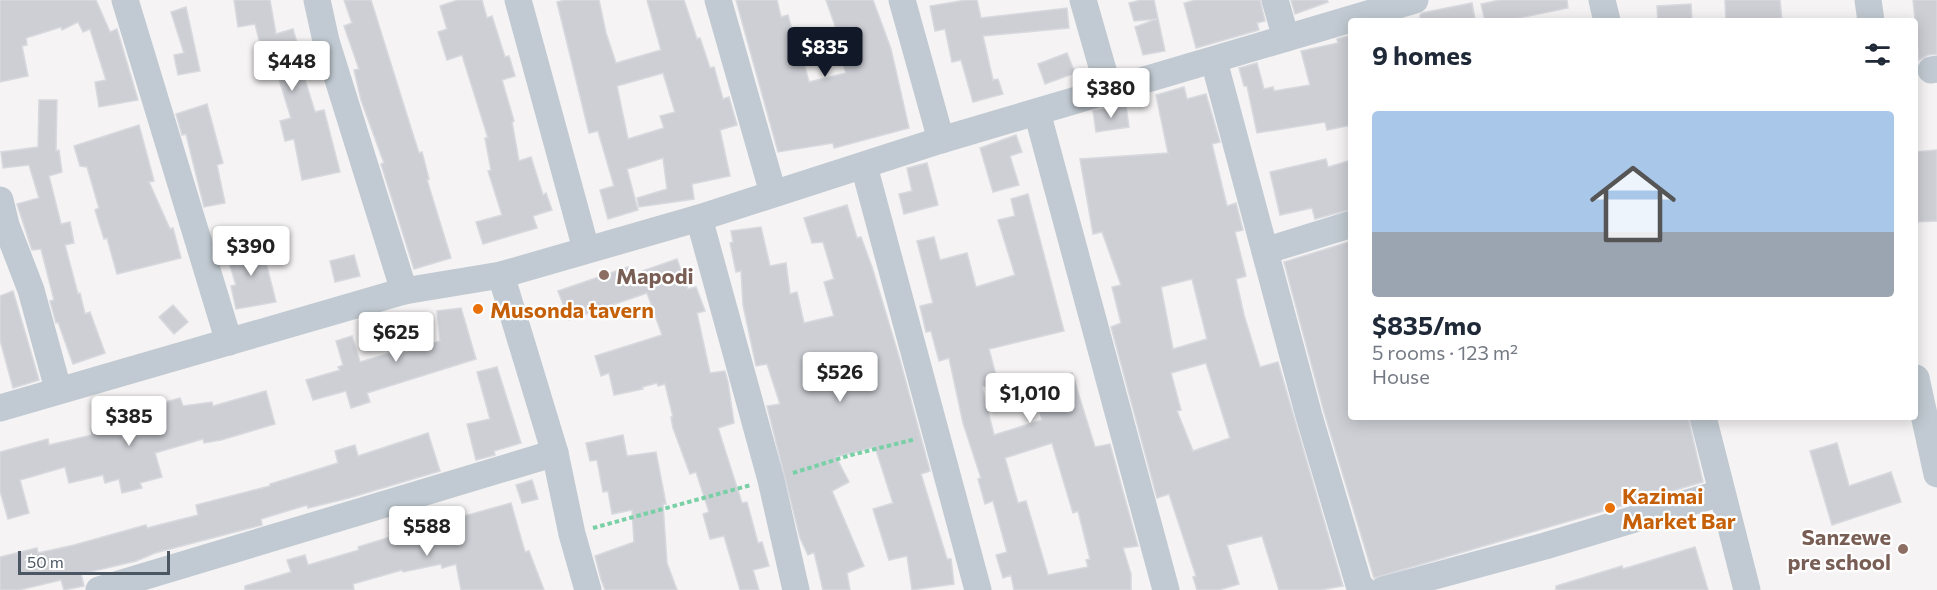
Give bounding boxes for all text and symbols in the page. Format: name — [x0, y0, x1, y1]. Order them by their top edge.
pin: $835 — [789, 27, 861, 78]
text: $835 — [801, 34, 849, 58]
icon: filters — [1861, 38, 1894, 71]
text: 9 homes — [1372, 39, 1472, 70]
pin: $448 — [256, 41, 328, 92]
text: $448 — [268, 48, 316, 72]
pin: $380 — [1075, 68, 1147, 119]
text: $380 — [1087, 75, 1135, 99]
icon: home — [1579, 150, 1687, 258]
pin: $390 — [215, 226, 287, 277]
text: $390 — [227, 233, 275, 257]
place label: Mapodi — [616, 262, 694, 289]
marker: Mapodi — [597, 268, 611, 282]
place label: Musonda tavern — [490, 296, 654, 323]
marker: Musonda tavern — [471, 302, 485, 316]
text: $835/mo — [1372, 309, 1482, 340]
pin: $625 — [360, 312, 432, 363]
text: $625 — [373, 319, 419, 343]
text: 5 rooms · 123 m² — [1372, 340, 1518, 364]
pin: $526 — [804, 352, 876, 403]
text: $526 — [817, 359, 863, 383]
text: House — [1372, 364, 1430, 388]
pin: $1,010 — [981, 373, 1079, 424]
text: $1,010 — [1000, 380, 1060, 404]
pin: $385 — [93, 396, 165, 447]
text: $385 — [105, 403, 153, 427]
place label: Kazimai Market Bar — [1622, 482, 1736, 534]
marker: Kazimai Market Bar — [1603, 501, 1617, 515]
pin: $588 — [391, 506, 463, 557]
text: $588 — [403, 513, 451, 537]
place label: Sanzewe pre school — [1787, 523, 1891, 575]
marker: Sanzewe pre school — [1896, 542, 1910, 556]
scale bar — [18, 548, 170, 576]
text: 50 m — [27, 552, 64, 571]

